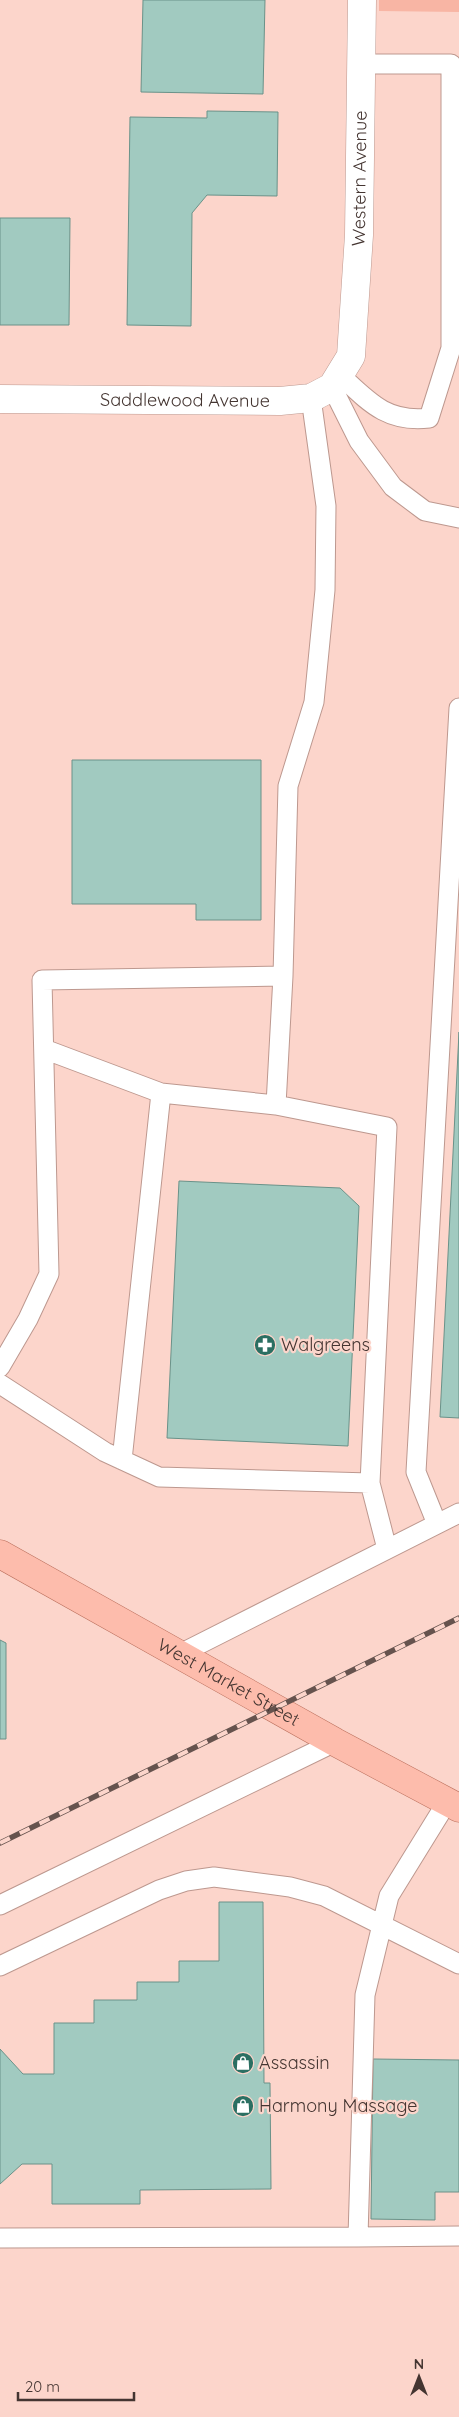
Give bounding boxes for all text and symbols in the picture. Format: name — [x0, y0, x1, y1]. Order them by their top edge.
street label: Western Avenue — [346, 110, 372, 247]
street label: Saddlewood Avenue — [100, 388, 270, 412]
pharmacy icon: Walgreens — [253, 1333, 277, 1357]
place label: Walgreens — [281, 1333, 370, 1356]
street label: West Market Street — [154, 1633, 304, 1731]
shop icon: Assassin — [231, 2051, 255, 2075]
place label: Assassin — [259, 2051, 330, 2074]
shop icon: Harmony Massage — [231, 2094, 255, 2118]
place label: Harmony Massage — [259, 2094, 417, 2117]
north arrow — [394, 2352, 444, 2402]
text: N — [414, 2355, 424, 2373]
scale bar — [18, 2370, 134, 2402]
text: 20 m — [25, 2377, 60, 2396]

